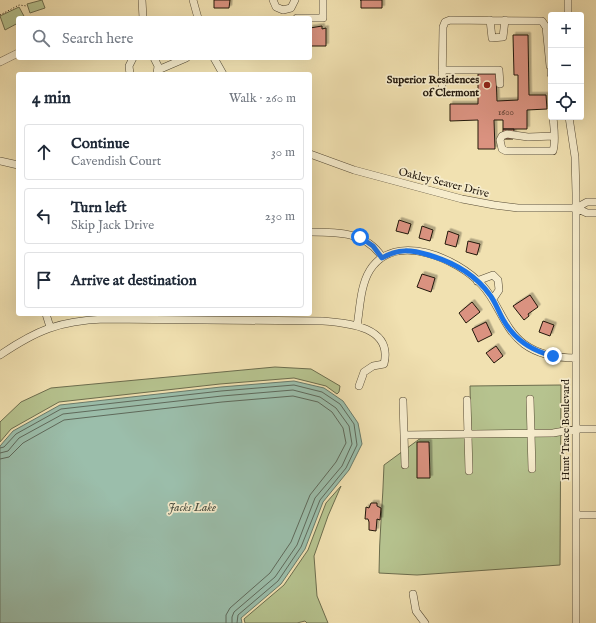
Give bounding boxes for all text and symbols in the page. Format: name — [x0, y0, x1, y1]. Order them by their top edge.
map controls — [548, 12, 584, 120]
button: + — [548, 12, 584, 48]
search box — [16, 16, 312, 60]
icon: search — [30, 27, 52, 49]
text: Search here — [62, 29, 133, 48]
button: − — [548, 48, 584, 84]
place label: Superior Residences of Clermont — [387, 73, 479, 100]
marker: Superior Residences of Clermont — [482, 80, 492, 90]
button: locate — [548, 84, 584, 120]
text: 4 min — [32, 88, 71, 109]
text: Walk · 260 m — [229, 90, 296, 107]
house number: 1600 — [498, 107, 514, 118]
text: Continue — [71, 134, 129, 153]
icon: ahead — [33, 141, 55, 163]
text: 30 m — [271, 144, 295, 161]
text: Cavendish Court — [71, 153, 161, 170]
street label: Oakley Seaver Drive — [397, 165, 490, 201]
text: Turn left — [71, 198, 127, 217]
icon: left — [33, 205, 55, 227]
text: 230 m — [265, 208, 295, 225]
text: Skip Jack Drive — [71, 217, 154, 234]
route start — [351, 228, 369, 246]
icon: arrive — [33, 269, 55, 291]
text: Arrive at destination — [71, 271, 197, 290]
route end — [544, 347, 562, 365]
street label: Hunt Trace Boulevard — [559, 379, 573, 481]
water label: Jacks Lake — [168, 500, 216, 515]

